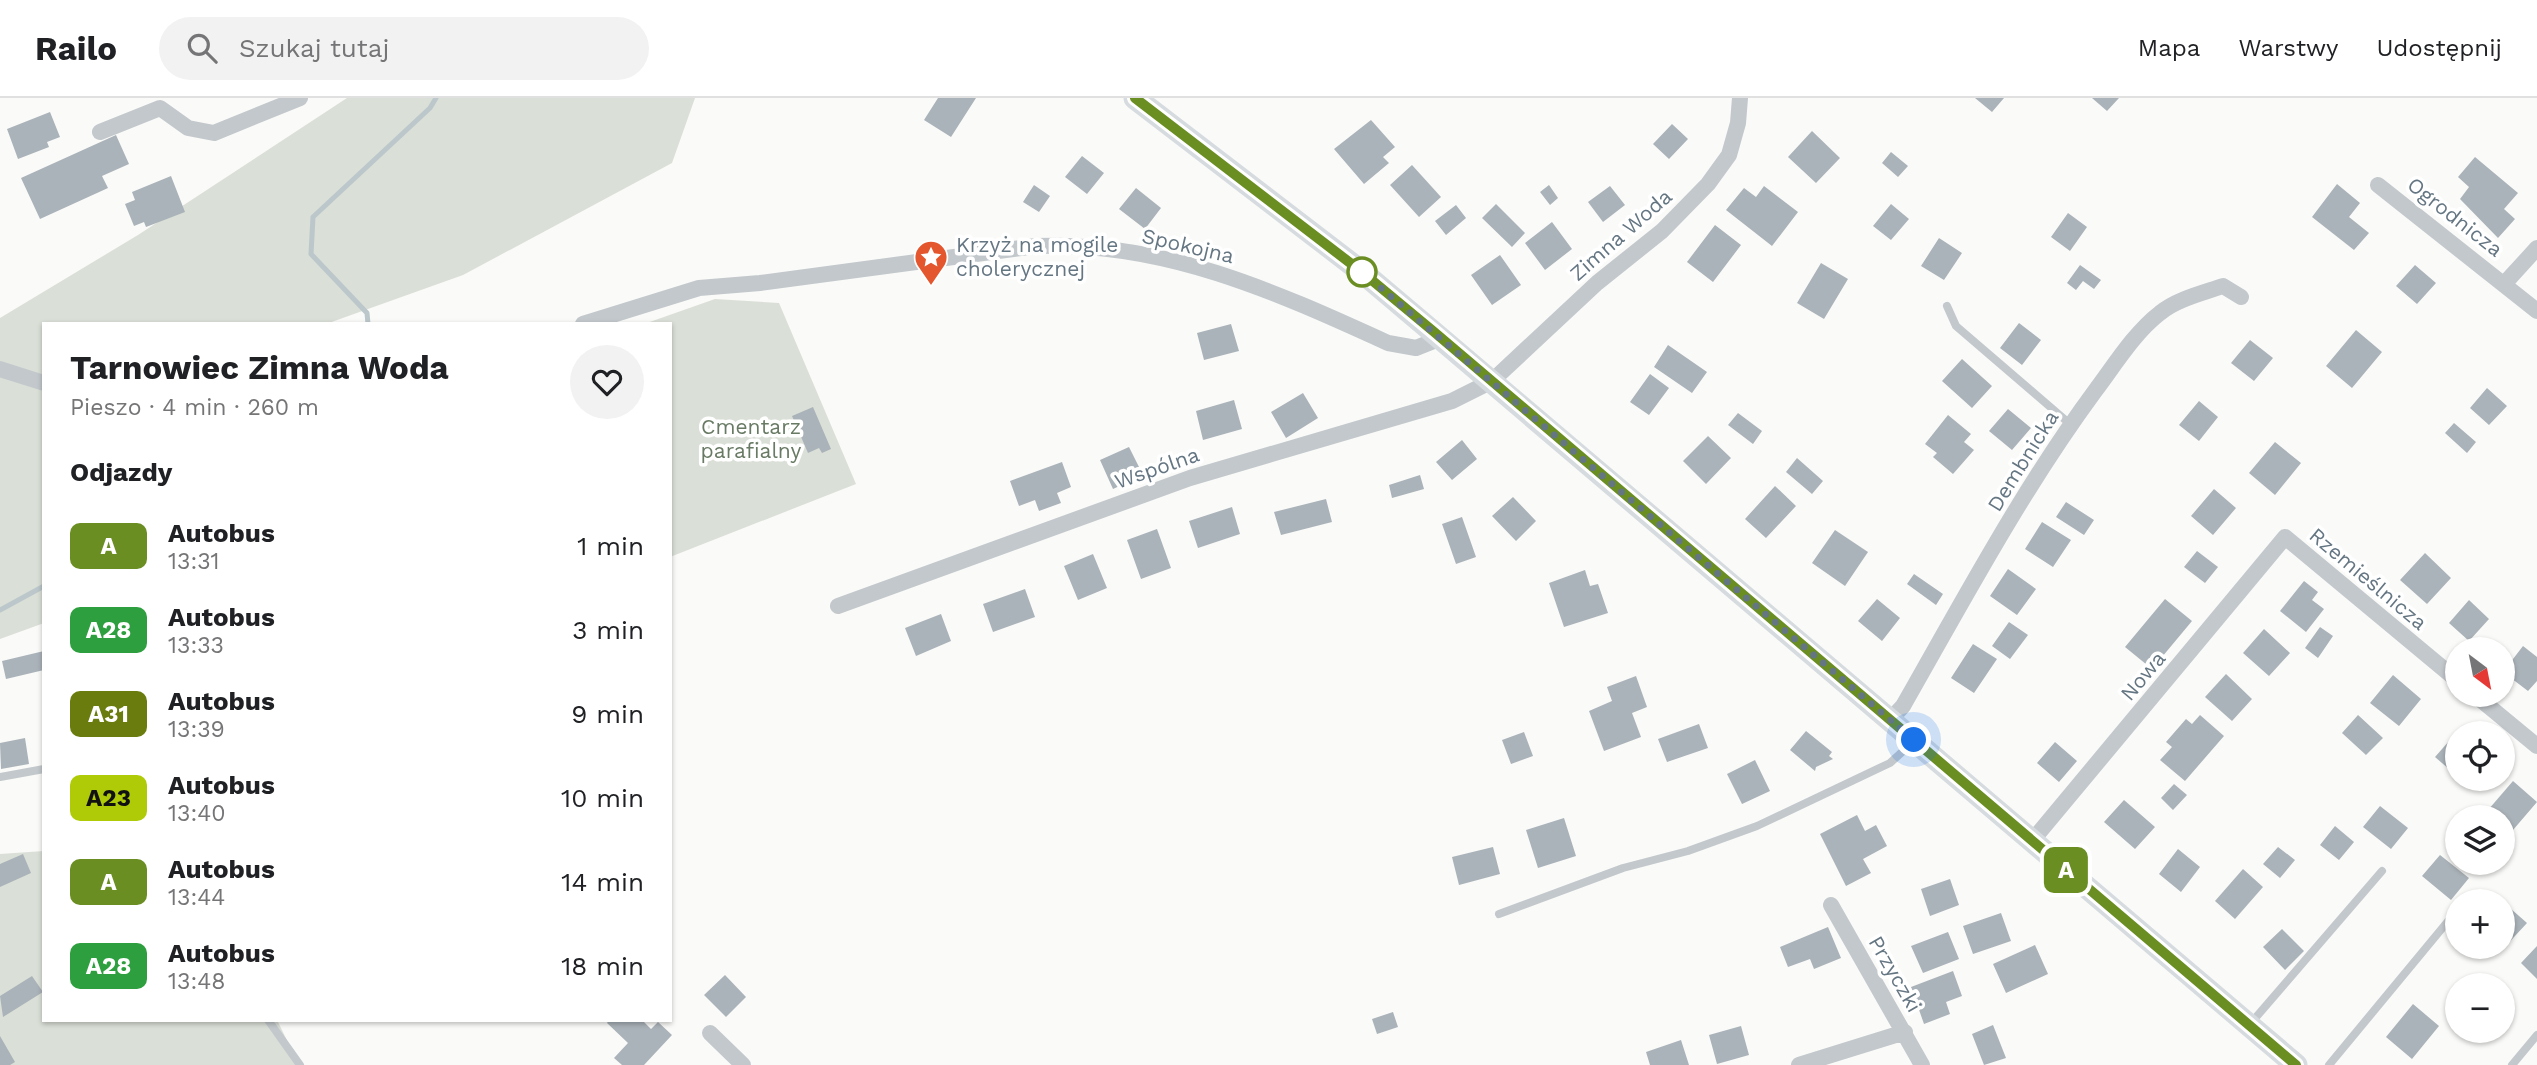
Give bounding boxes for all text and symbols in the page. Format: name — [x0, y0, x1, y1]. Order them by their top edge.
search box — [159, 17, 649, 80]
text: Railo — [35, 29, 117, 68]
icon: search — [183, 29, 221, 67]
text: Szukaj tutaj — [239, 33, 389, 63]
text: Mapa — [2138, 34, 2200, 62]
text: Warstwy — [2238, 34, 2339, 62]
text: Udostępnij — [2377, 34, 2502, 62]
street label: Ogrodnicza — [2403, 172, 2508, 262]
street label: Zimna Woda — [1565, 183, 1677, 286]
street label: Spokojna — [1140, 223, 1237, 268]
place label: Krzyż na mogile cholerycznej — [956, 232, 1118, 281]
place icon: Krzyż na mogile cholerycznej — [912, 238, 950, 287]
unlabelled marker — [1347, 257, 1377, 287]
button: heart — [570, 345, 644, 419]
text: Tarnowiec Zimna Woda — [70, 348, 449, 387]
text: Pieszo · 4 min · 260 m — [70, 394, 319, 421]
street label: Dembnicka — [1982, 406, 2064, 516]
park label: Cmentarz parafialny — [701, 414, 802, 463]
street label: Wspólna — [1111, 441, 1202, 494]
text: Odjazdy — [70, 457, 172, 487]
text: Autobus — [168, 518, 275, 548]
street label: Rzemieślnicza — [2304, 522, 2432, 635]
text: 1 min — [577, 531, 644, 561]
text: A — [100, 532, 117, 560]
text: 13:31 — [168, 548, 220, 575]
text: Autobus — [168, 602, 275, 632]
text: 3 min — [572, 615, 644, 645]
text: A28 — [86, 616, 131, 644]
text: 13:33 — [168, 632, 224, 659]
north arrow — [2445, 637, 2515, 707]
map controls — [2445, 637, 2515, 1043]
street label: Nowa — [2115, 646, 2170, 705]
text: Autobus — [168, 686, 275, 716]
text: 9 min — [571, 699, 644, 729]
text: A31 — [88, 700, 129, 728]
text: 13:39 — [168, 716, 225, 743]
button: locate — [2445, 721, 2515, 791]
your location — [1896, 722, 1931, 757]
text: Autobus — [168, 770, 275, 800]
text: 10 min — [561, 783, 644, 813]
text: A23 — [86, 784, 131, 812]
text: 13:40 — [168, 800, 226, 827]
button: layers — [2445, 805, 2515, 875]
line badge: A — [2043, 847, 2089, 893]
text: Autobus — [168, 854, 275, 884]
text: A — [2058, 856, 2074, 884]
text: 14 min — [561, 867, 644, 897]
text: A — [100, 868, 117, 896]
text: 13:44 — [168, 884, 225, 911]
button: + — [2445, 889, 2515, 959]
street label: Przyczki — [1864, 931, 1927, 1016]
text: Autobus — [168, 938, 275, 968]
text: 18 min — [561, 951, 644, 981]
text: A28 — [86, 952, 131, 980]
text: 13:48 — [168, 968, 225, 995]
button: − — [2445, 973, 2515, 1043]

